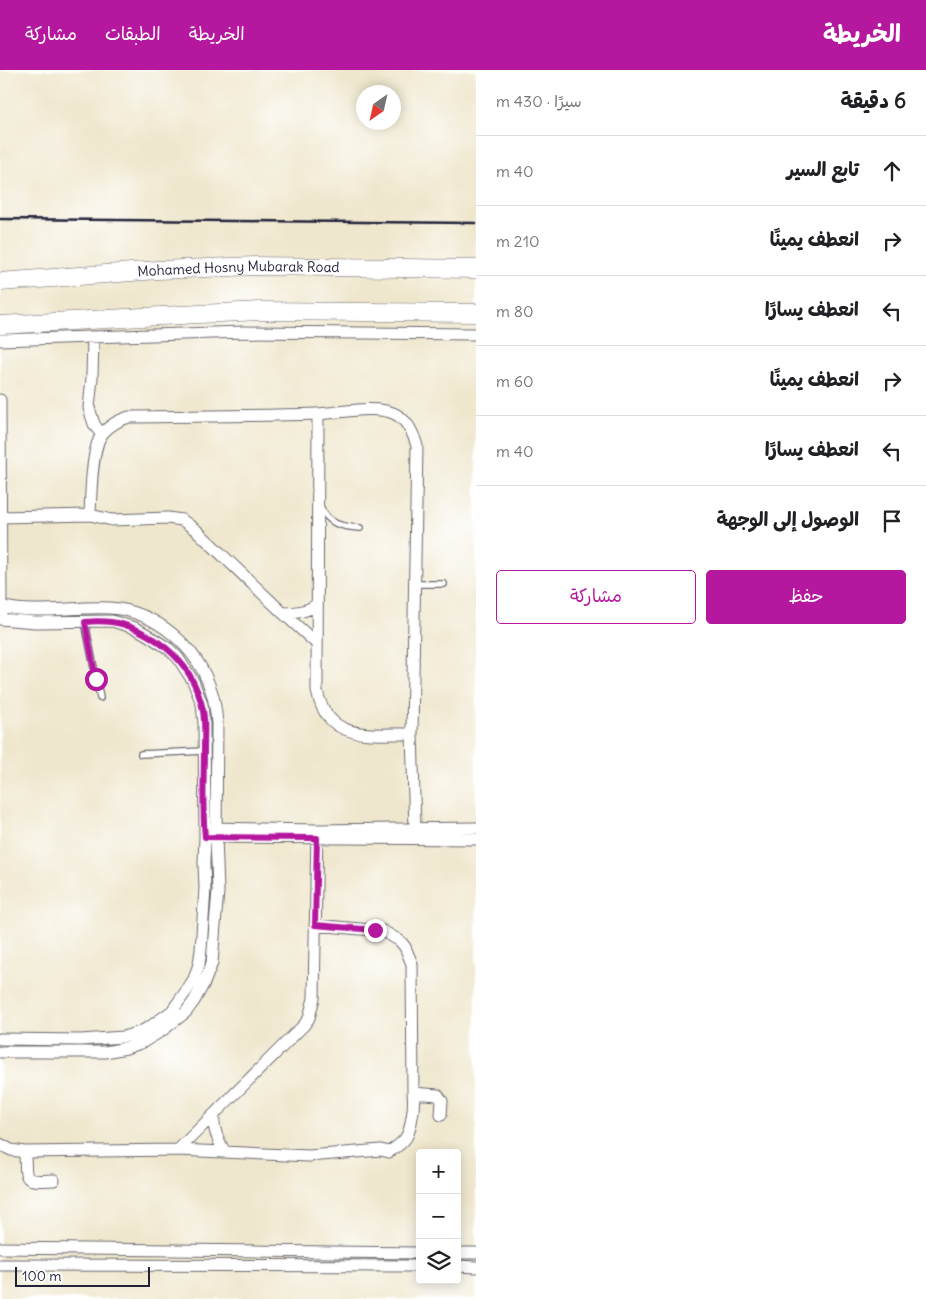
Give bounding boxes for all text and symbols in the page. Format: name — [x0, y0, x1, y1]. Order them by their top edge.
text: الخريطة — [823, 18, 901, 48]
text: مشاركة — [25, 22, 77, 45]
text: الطبقات — [105, 22, 161, 45]
text: الخريطة — [189, 22, 245, 45]
north arrow — [356, 85, 401, 130]
text: 6 دقيقة — [840, 87, 906, 114]
text: سيرًا · 430 m — [496, 91, 582, 111]
text: تابع السير — [787, 157, 859, 181]
icon: ahead — [878, 157, 906, 185]
text: 40 m — [496, 161, 534, 181]
text: انعطف يمينًا — [770, 227, 859, 251]
icon: right — [878, 227, 906, 255]
text: 210 m — [496, 231, 540, 251]
street label: Mohamed Hosny Mubarak Road — [137, 257, 340, 281]
text: انعطف يسارًا — [765, 297, 859, 321]
icon: left — [878, 297, 906, 325]
text: 80 m — [496, 301, 534, 321]
text: انعطف يمينًا — [770, 367, 859, 391]
icon: right — [878, 367, 906, 395]
text: 60 m — [496, 371, 534, 391]
text: انعطف يسارًا — [765, 437, 859, 461]
icon: left — [878, 437, 906, 465]
text: 40 m — [496, 441, 534, 461]
text: الوصول إلى الوجهة — [716, 507, 859, 531]
icon: arrive — [878, 507, 906, 535]
button: مشاركة — [496, 570, 696, 624]
button: حفظ — [706, 570, 906, 624]
route start — [85, 668, 108, 691]
route end — [364, 919, 387, 942]
map controls — [416, 1149, 461, 1284]
button: + — [416, 1149, 461, 1194]
button: − — [416, 1194, 461, 1239]
button: layers — [416, 1239, 461, 1284]
scale bar — [15, 1264, 150, 1287]
text: 100 m — [22, 1267, 62, 1285]

